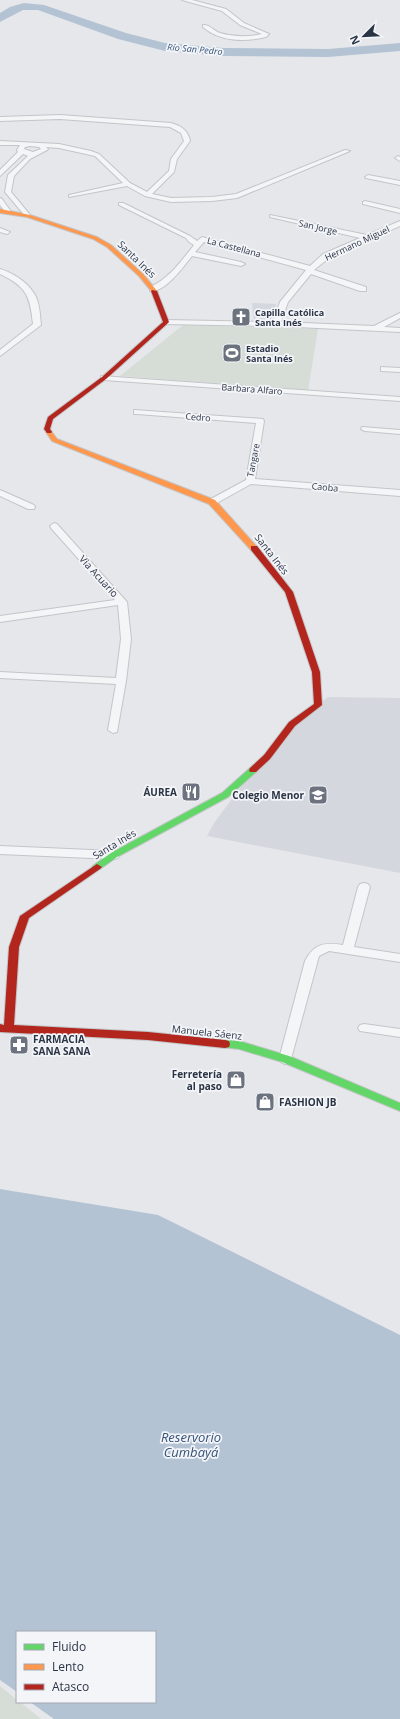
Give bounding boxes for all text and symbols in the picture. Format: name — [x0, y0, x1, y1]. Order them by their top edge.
north arrow — [344, 16, 384, 56]
text: N — [346, 33, 363, 47]
water label: Río San Pedro — [167, 40, 223, 58]
street label: San Jorge — [297, 216, 339, 238]
street label: Hermano Miguel — [322, 222, 392, 264]
street label: La Castellana — [206, 234, 262, 260]
street label: Santa Inés — [115, 237, 159, 281]
church icon: Capilla Católica Santa Inés — [230, 306, 252, 328]
place label: Capilla Católica Santa Inés — [255, 306, 324, 329]
sports icon: Estadio Santa Inés — [221, 342, 243, 364]
place label: Estadio Santa Inés — [246, 342, 293, 365]
street label: Barbara Alfaro — [221, 380, 283, 398]
street label: Cedro — [185, 410, 211, 424]
street label: Tangare — [243, 442, 263, 478]
street label: Caoba — [311, 479, 339, 495]
street label: Santa Inés — [252, 531, 292, 577]
street label: Via Acuario — [76, 552, 122, 600]
restaurant icon: ÁUREA — [180, 781, 202, 803]
school or university icon: Colegio Menor — [307, 784, 329, 806]
place label: ÁUREA — [143, 785, 177, 799]
place label: Colegio Menor — [232, 788, 304, 802]
street label: Santa Inés — [90, 825, 138, 862]
street label: Manuela Sáenz — [171, 1021, 243, 1043]
place label: FARMACIA SANA SANA — [33, 1032, 91, 1058]
pharmacy icon: FARMACIA SANA SANA — [8, 1034, 30, 1056]
place label: Ferretería al paso — [172, 1067, 222, 1093]
shop icon: Ferretería al paso — [225, 1069, 247, 1091]
shop icon: FASHION JB — [254, 1091, 276, 1113]
place label: FASHION JB — [279, 1095, 337, 1109]
water label: Reservorio Cumbayá — [161, 1428, 221, 1461]
legend — [16, 1631, 156, 1703]
text: Fluido — [52, 1638, 86, 1655]
text: Lento — [52, 1658, 84, 1675]
text: Atasco — [52, 1678, 89, 1695]

